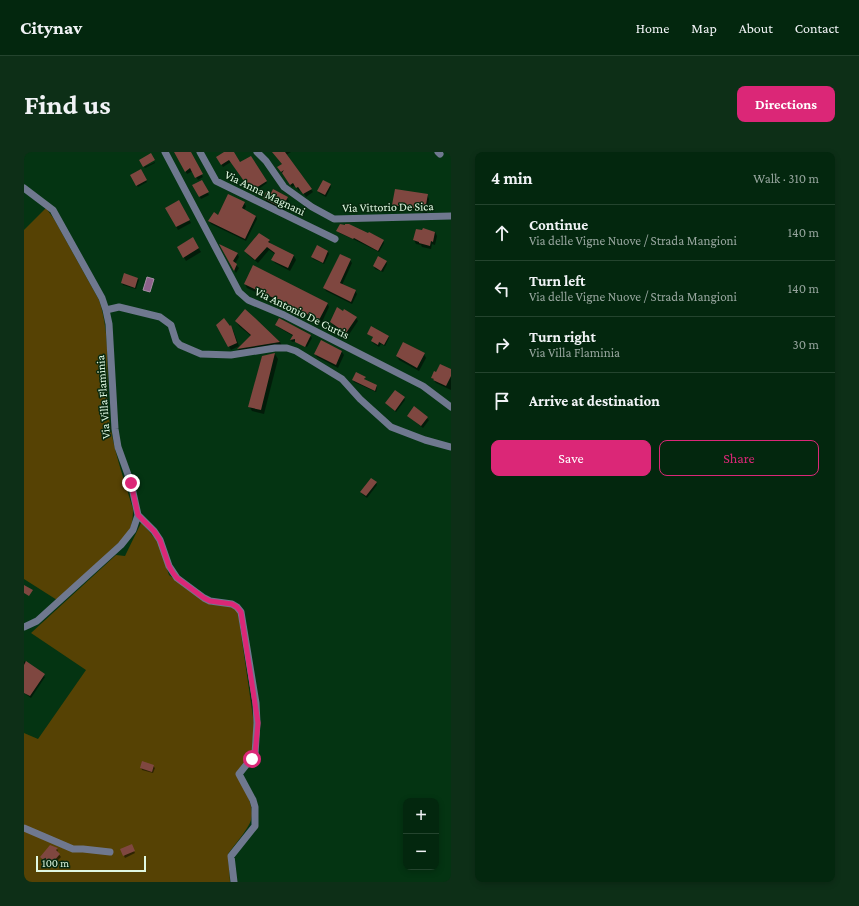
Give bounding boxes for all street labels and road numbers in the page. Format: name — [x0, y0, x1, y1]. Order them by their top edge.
street label: Via Anna Magnani — [222, 167, 308, 219]
street label: Via Vittorio De Sica — [342, 199, 434, 215]
street label: Via Antonio De Curtis — [252, 284, 352, 342]
street label: Via Villa Flaminia — [93, 354, 113, 439]

